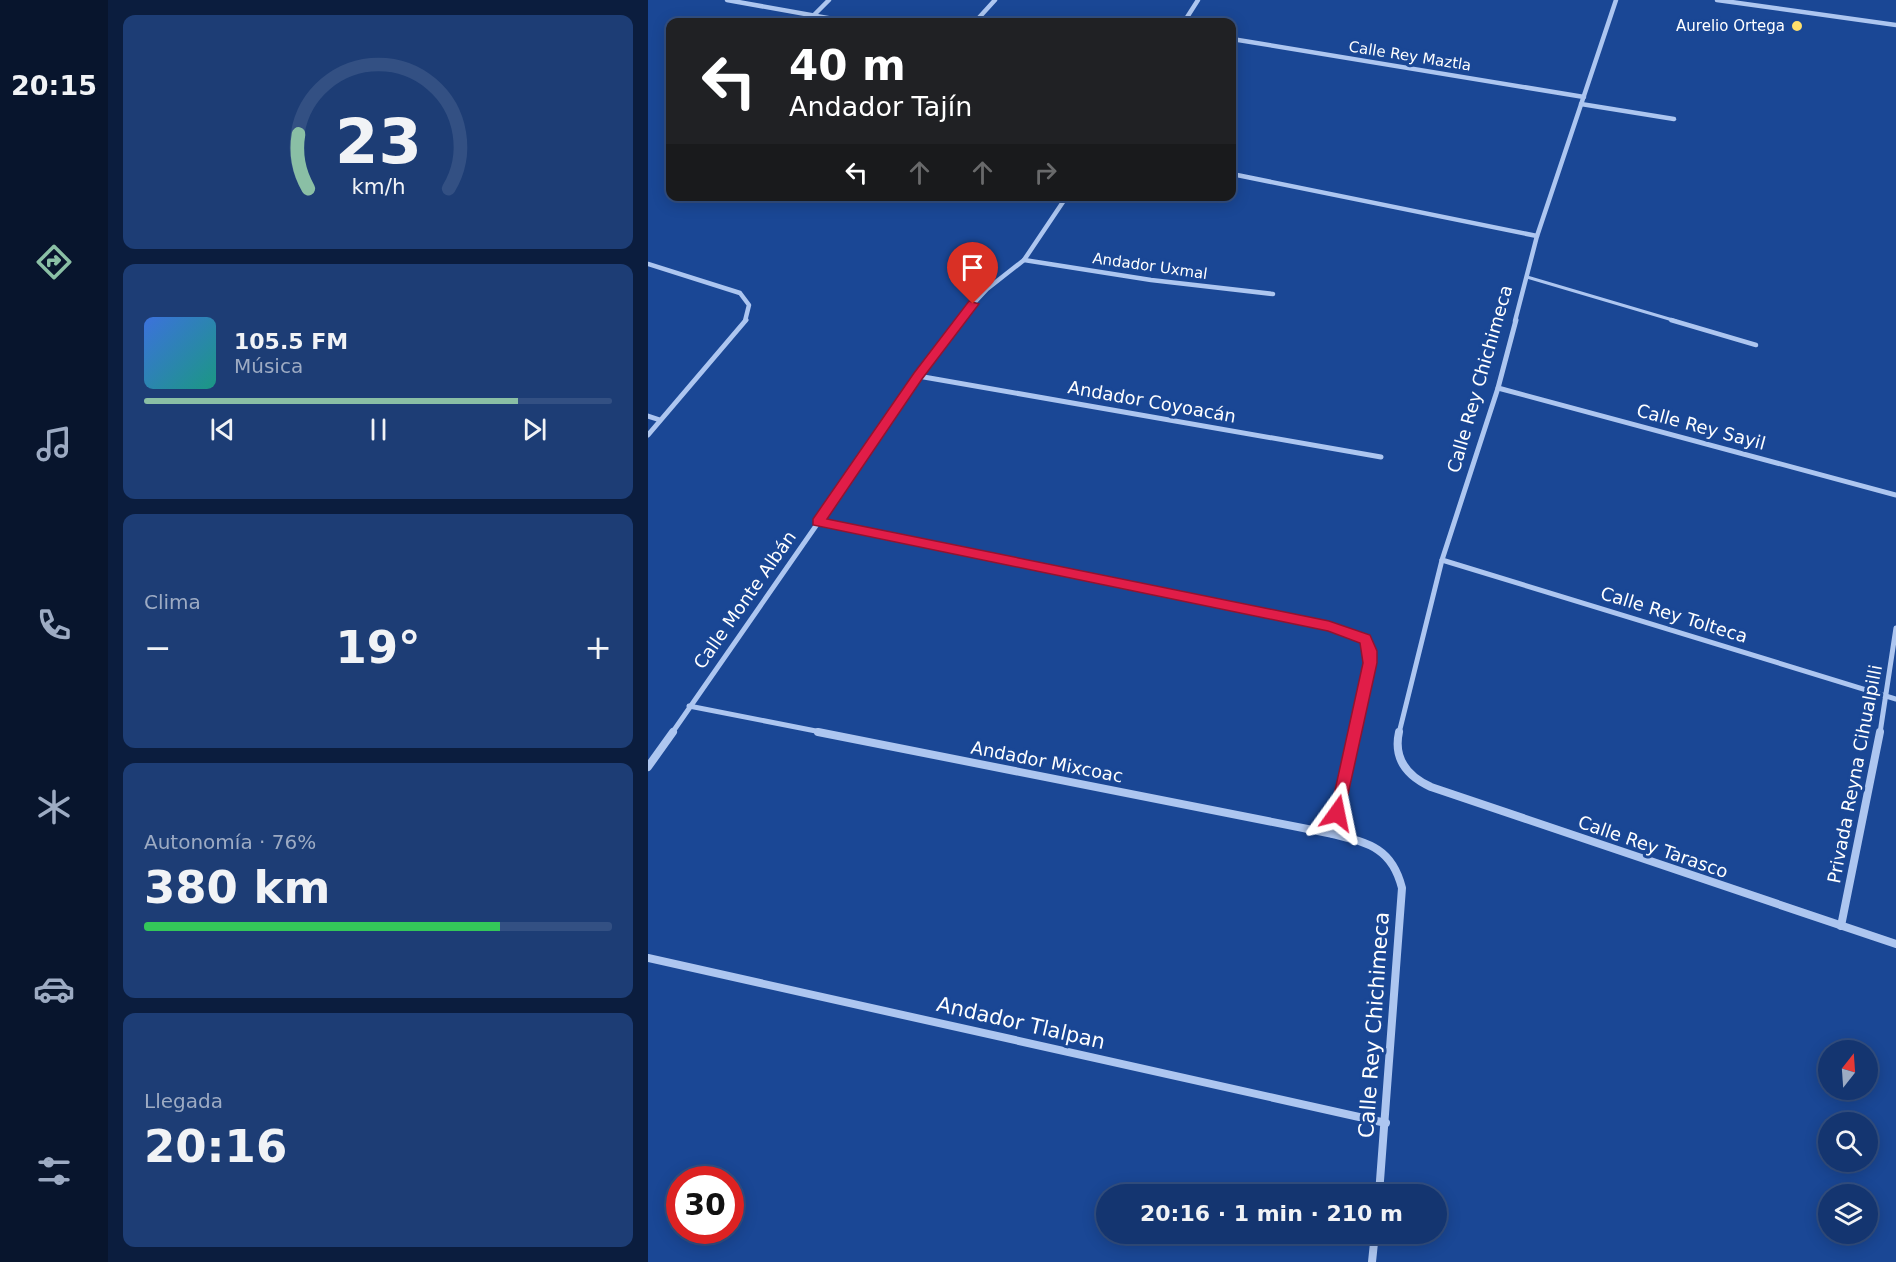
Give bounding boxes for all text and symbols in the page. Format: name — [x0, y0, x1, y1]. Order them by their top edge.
place label: Aurelio Ortega — [1676, 17, 1785, 35]
marker: Aurelio Ortega — [1790, 19, 1804, 33]
street label: Calle Rey Maztla — [1347, 37, 1473, 75]
text: 40 m — [789, 41, 906, 90]
icon: left — [690, 42, 768, 120]
text: 20:15 — [11, 70, 97, 101]
text: Andador Tajín — [789, 91, 972, 122]
text: 23 — [335, 105, 421, 178]
icon: left — [840, 156, 873, 189]
icon: ahead — [903, 156, 936, 189]
icon: ahead — [966, 156, 999, 189]
icon: right — [1029, 156, 1062, 189]
text: km/h — [351, 175, 405, 200]
icon: directions — [33, 241, 75, 283]
pin — [947, 242, 998, 304]
street label: Andador Uxmal — [1091, 249, 1209, 283]
icon: arrive — [956, 251, 989, 284]
street label: Calle Rey Chichimeca — [1443, 283, 1516, 475]
text: 105.5 FM — [234, 329, 348, 354]
text: Música — [234, 354, 303, 378]
street label: Andador Coyoacán — [1066, 376, 1238, 427]
street label: Calle Rey Sayil — [1634, 399, 1768, 454]
icon: previous — [206, 413, 239, 446]
icon: pause — [362, 413, 395, 446]
icon: next — [518, 413, 551, 446]
icon: music — [33, 423, 75, 465]
street label: Calle Monte Albán — [689, 527, 800, 673]
street label: Calle Rey Tolteca — [1598, 582, 1750, 647]
text: Clima — [144, 590, 201, 614]
icon: phone — [33, 604, 75, 646]
text: 19° — [335, 621, 421, 674]
text: − — [144, 628, 172, 667]
text: + — [584, 628, 612, 667]
street label: Privada Reyna Cihualpilli — [1823, 663, 1886, 885]
street label: Andador Mixcoac — [969, 736, 1125, 787]
position arrow — [1305, 781, 1369, 845]
icon: climate — [33, 786, 75, 828]
street label: Calle Rey Tarasco — [1575, 811, 1731, 882]
text: Autonomía · 76% — [144, 830, 316, 854]
text: 380 km — [144, 861, 330, 914]
street label: Calle Rey Chichimeca — [1354, 911, 1394, 1139]
icon: car — [33, 968, 75, 1010]
street label: Andador Tlalpan — [934, 992, 1108, 1054]
north arrow — [1818, 1040, 1878, 1100]
map controls — [1818, 1040, 1878, 1244]
text: Llegada — [144, 1089, 223, 1113]
button: search — [1818, 1112, 1878, 1172]
text: 20:16 — [144, 1120, 287, 1173]
icon: filters — [33, 1150, 75, 1192]
speed limit sign: 30 — [666, 1166, 744, 1244]
button: layers — [1818, 1184, 1878, 1244]
text: 20:16 · 1 min · 210 m — [1140, 1201, 1403, 1226]

